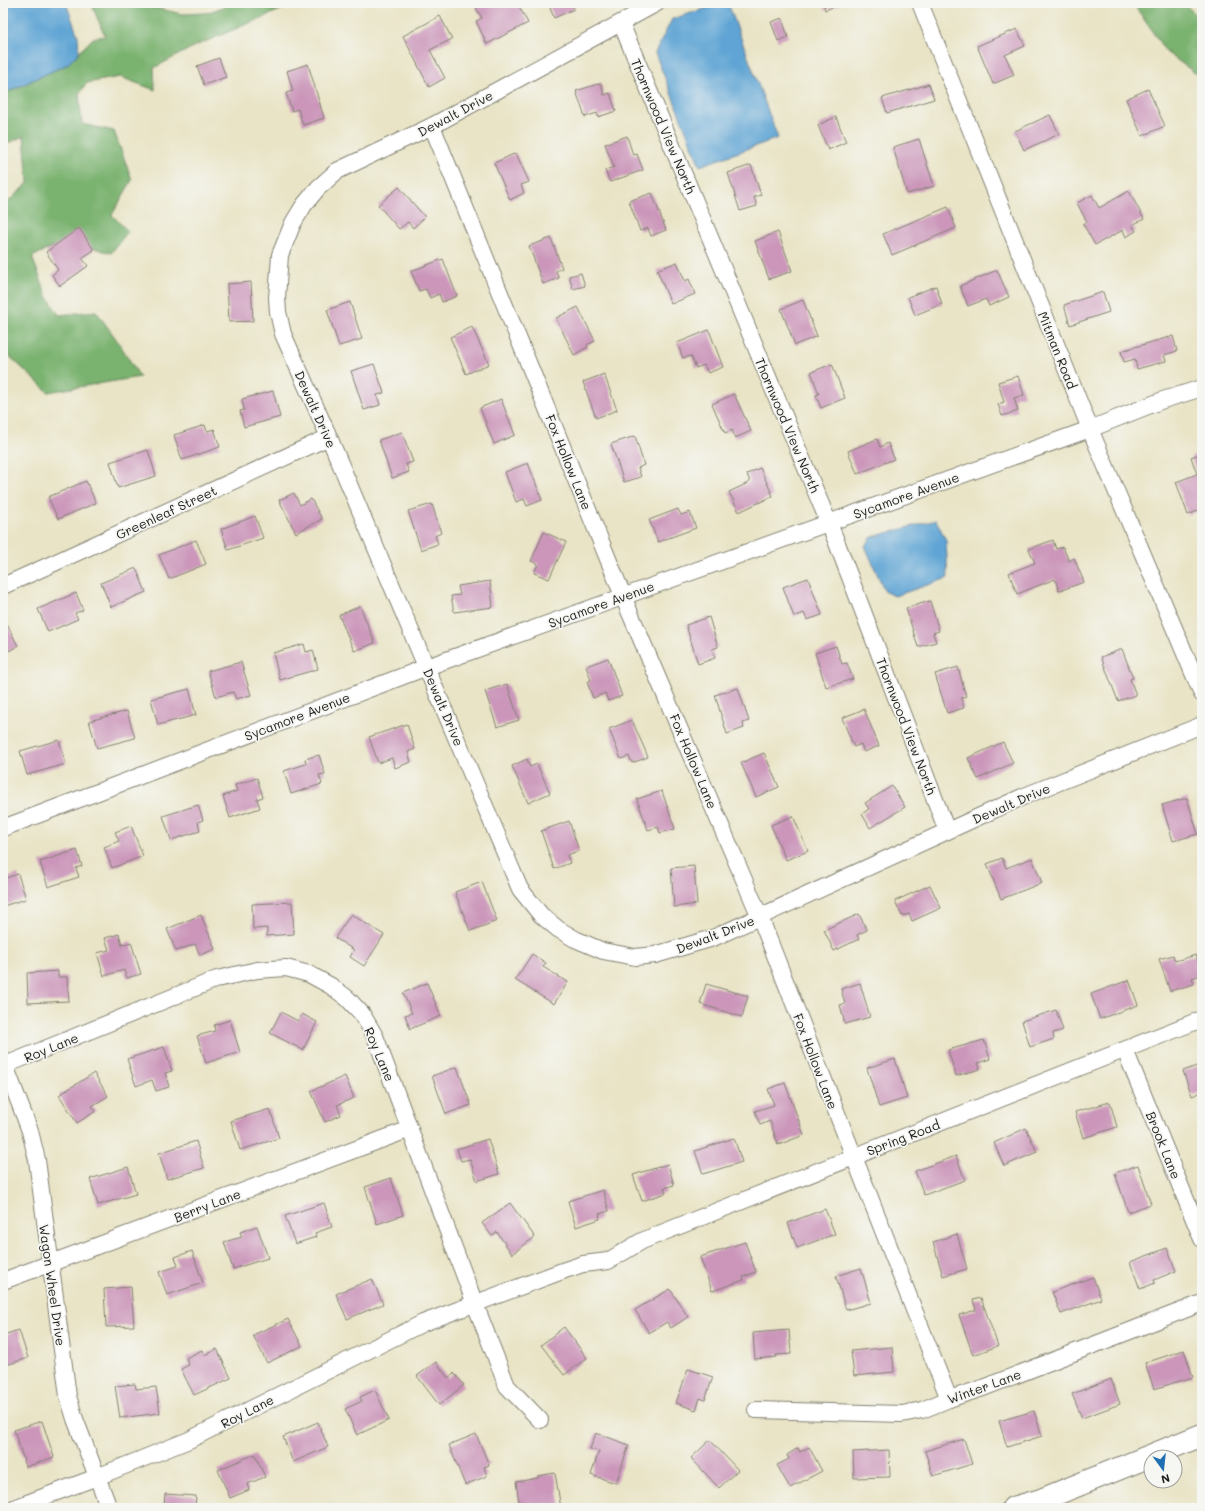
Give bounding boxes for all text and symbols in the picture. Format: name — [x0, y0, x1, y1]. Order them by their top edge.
street label: Thornwood View North — [628, 56, 700, 196]
street label: Dewalt Drive — [415, 86, 495, 140]
street label: Mitman Road — [1035, 309, 1081, 391]
street label: Thornwood View North — [752, 355, 824, 495]
street label: Dewalt Drive — [291, 368, 341, 450]
street label: Fox Hollow Lane — [542, 412, 596, 512]
street label: Sycamore Avenue — [851, 468, 961, 522]
street label: Greenleaf Street — [113, 481, 219, 543]
street label: Sycamore Avenue — [546, 577, 656, 631]
street label: Thornwood View North — [873, 655, 941, 797]
street label: Dewalt Drive — [420, 666, 468, 748]
street label: Sycamore Avenue — [242, 688, 352, 744]
street label: Fox Hollow Lane — [666, 711, 722, 811]
street label: Dewalt Drive — [970, 779, 1052, 827]
street label: Dewalt Drive — [673, 911, 757, 957]
street label: Fox Hollow Lane — [790, 1011, 842, 1111]
street label: Roy Lane — [361, 1024, 399, 1084]
street label: Roy Lane — [21, 1028, 81, 1066]
street label: Brook Lane — [1143, 1109, 1185, 1181]
street label: Spring Road — [864, 1115, 942, 1159]
street label: Berry Lane — [171, 1184, 243, 1226]
street label: Wagon Wheel Drive — [36, 1223, 70, 1347]
street label: Winter Lane — [945, 1365, 1023, 1407]
street label: Roy Lane — [218, 1390, 276, 1432]
north arrow — [1143, 1449, 1183, 1489]
text: N — [1160, 1471, 1172, 1487]

